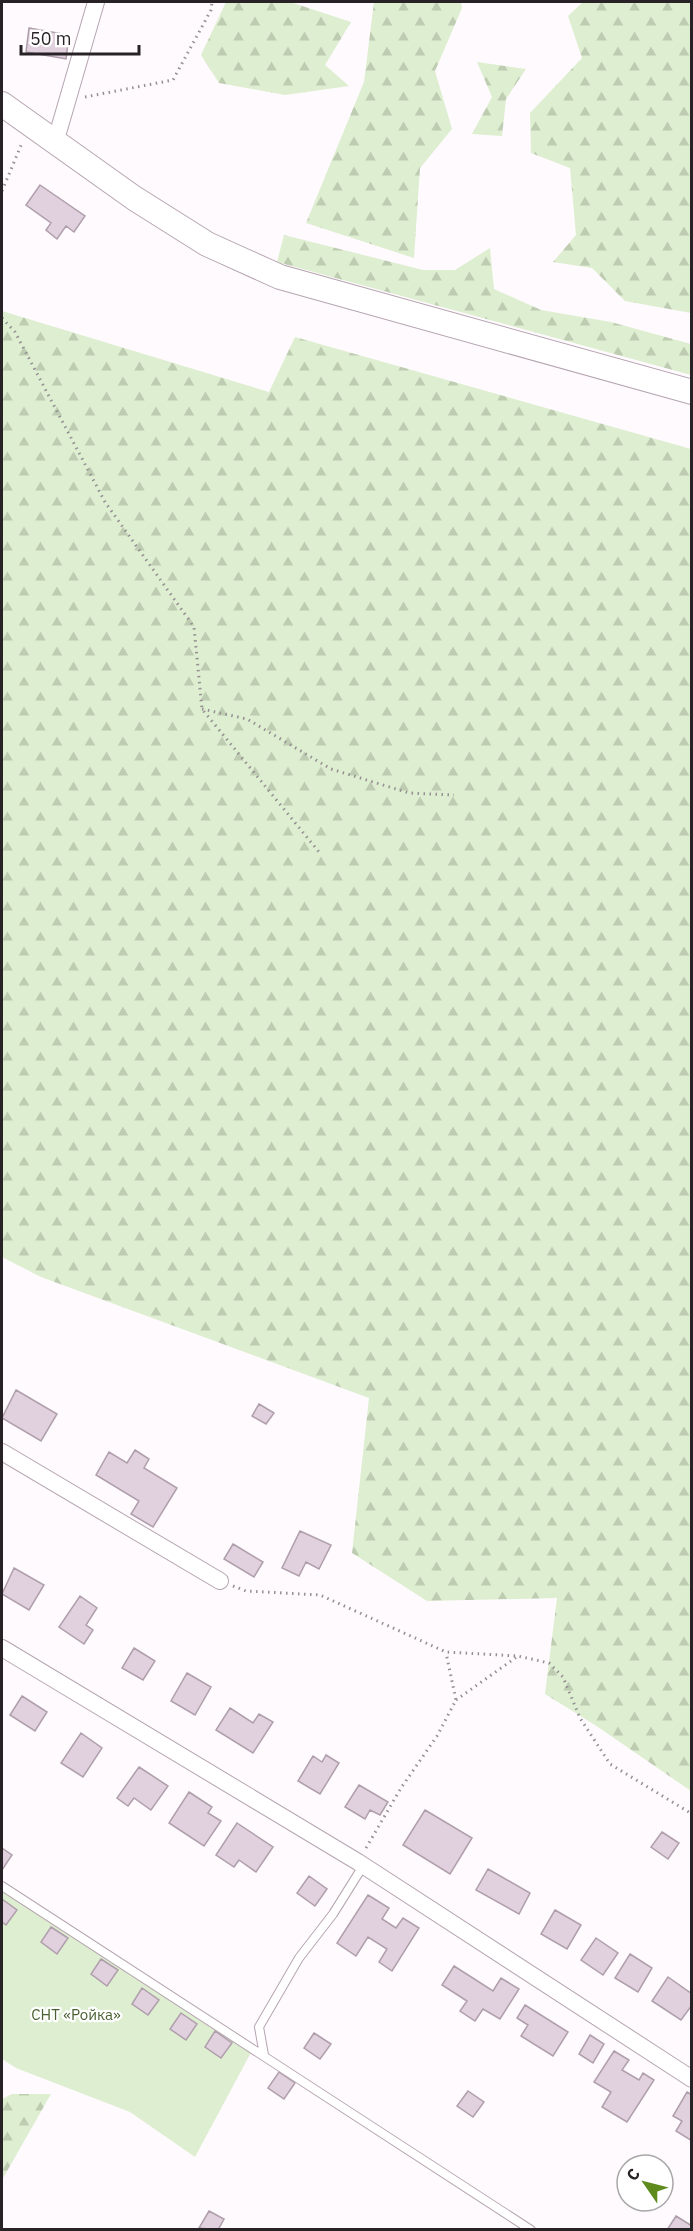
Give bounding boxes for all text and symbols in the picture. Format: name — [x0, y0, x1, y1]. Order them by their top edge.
scale bar — [21, 18, 140, 56]
text: 50 m — [30, 27, 72, 50]
park label: СНТ «Ройка» — [31, 2005, 121, 2024]
north arrow — [615, 2153, 675, 2213]
text: С — [622, 2164, 644, 2184]

